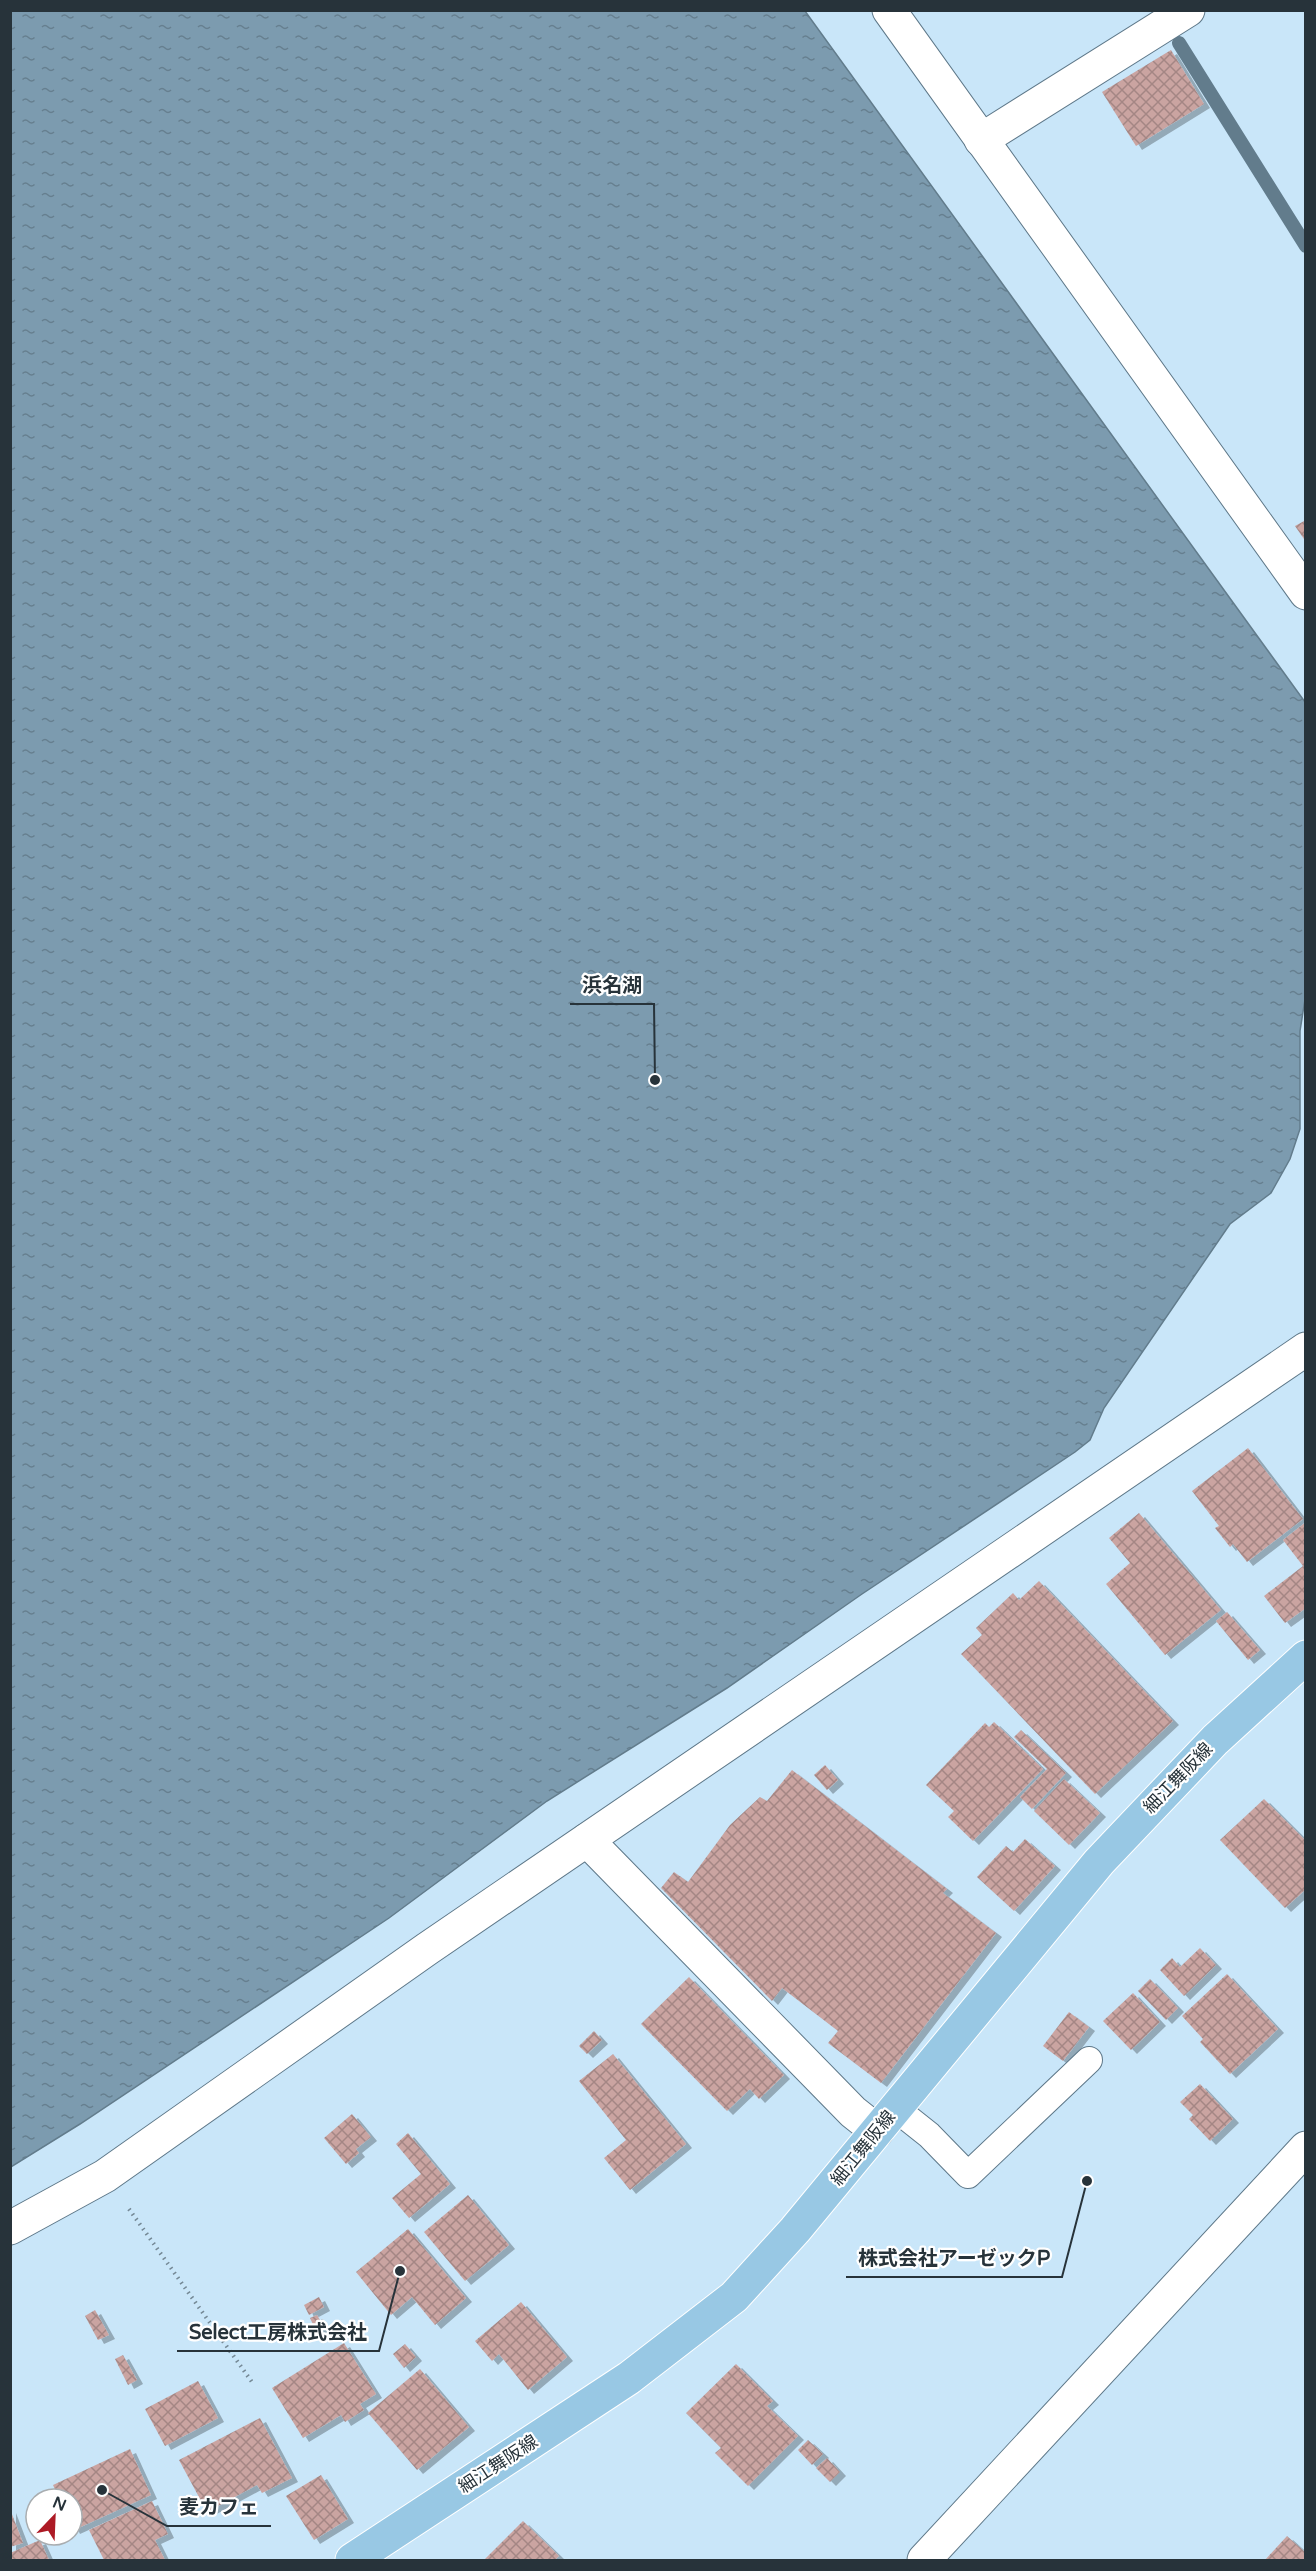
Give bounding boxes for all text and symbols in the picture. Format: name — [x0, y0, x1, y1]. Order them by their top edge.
callout: 浜名湖 — [570, 966, 654, 1004]
text: 浜名湖 — [582, 974, 642, 998]
street label: 細江舞阪線 — [1139, 1738, 1217, 1818]
street label: 細江舞阪線 — [826, 2106, 900, 2190]
callout: 株式会社アーゼックP — [846, 2239, 1062, 2277]
text: 株式会社アーゼックP — [858, 2247, 1051, 2271]
callout: Select工房株式会社 — [177, 2313, 379, 2351]
text: Select工房株式会社 — [189, 2321, 367, 2345]
street label: 細江舞阪線 — [454, 2430, 542, 2498]
north arrow — [24, 2487, 84, 2547]
callout: 麦カフェ — [167, 2488, 271, 2526]
text: N — [50, 2492, 69, 2516]
text: 麦カフェ — [179, 2496, 259, 2520]

